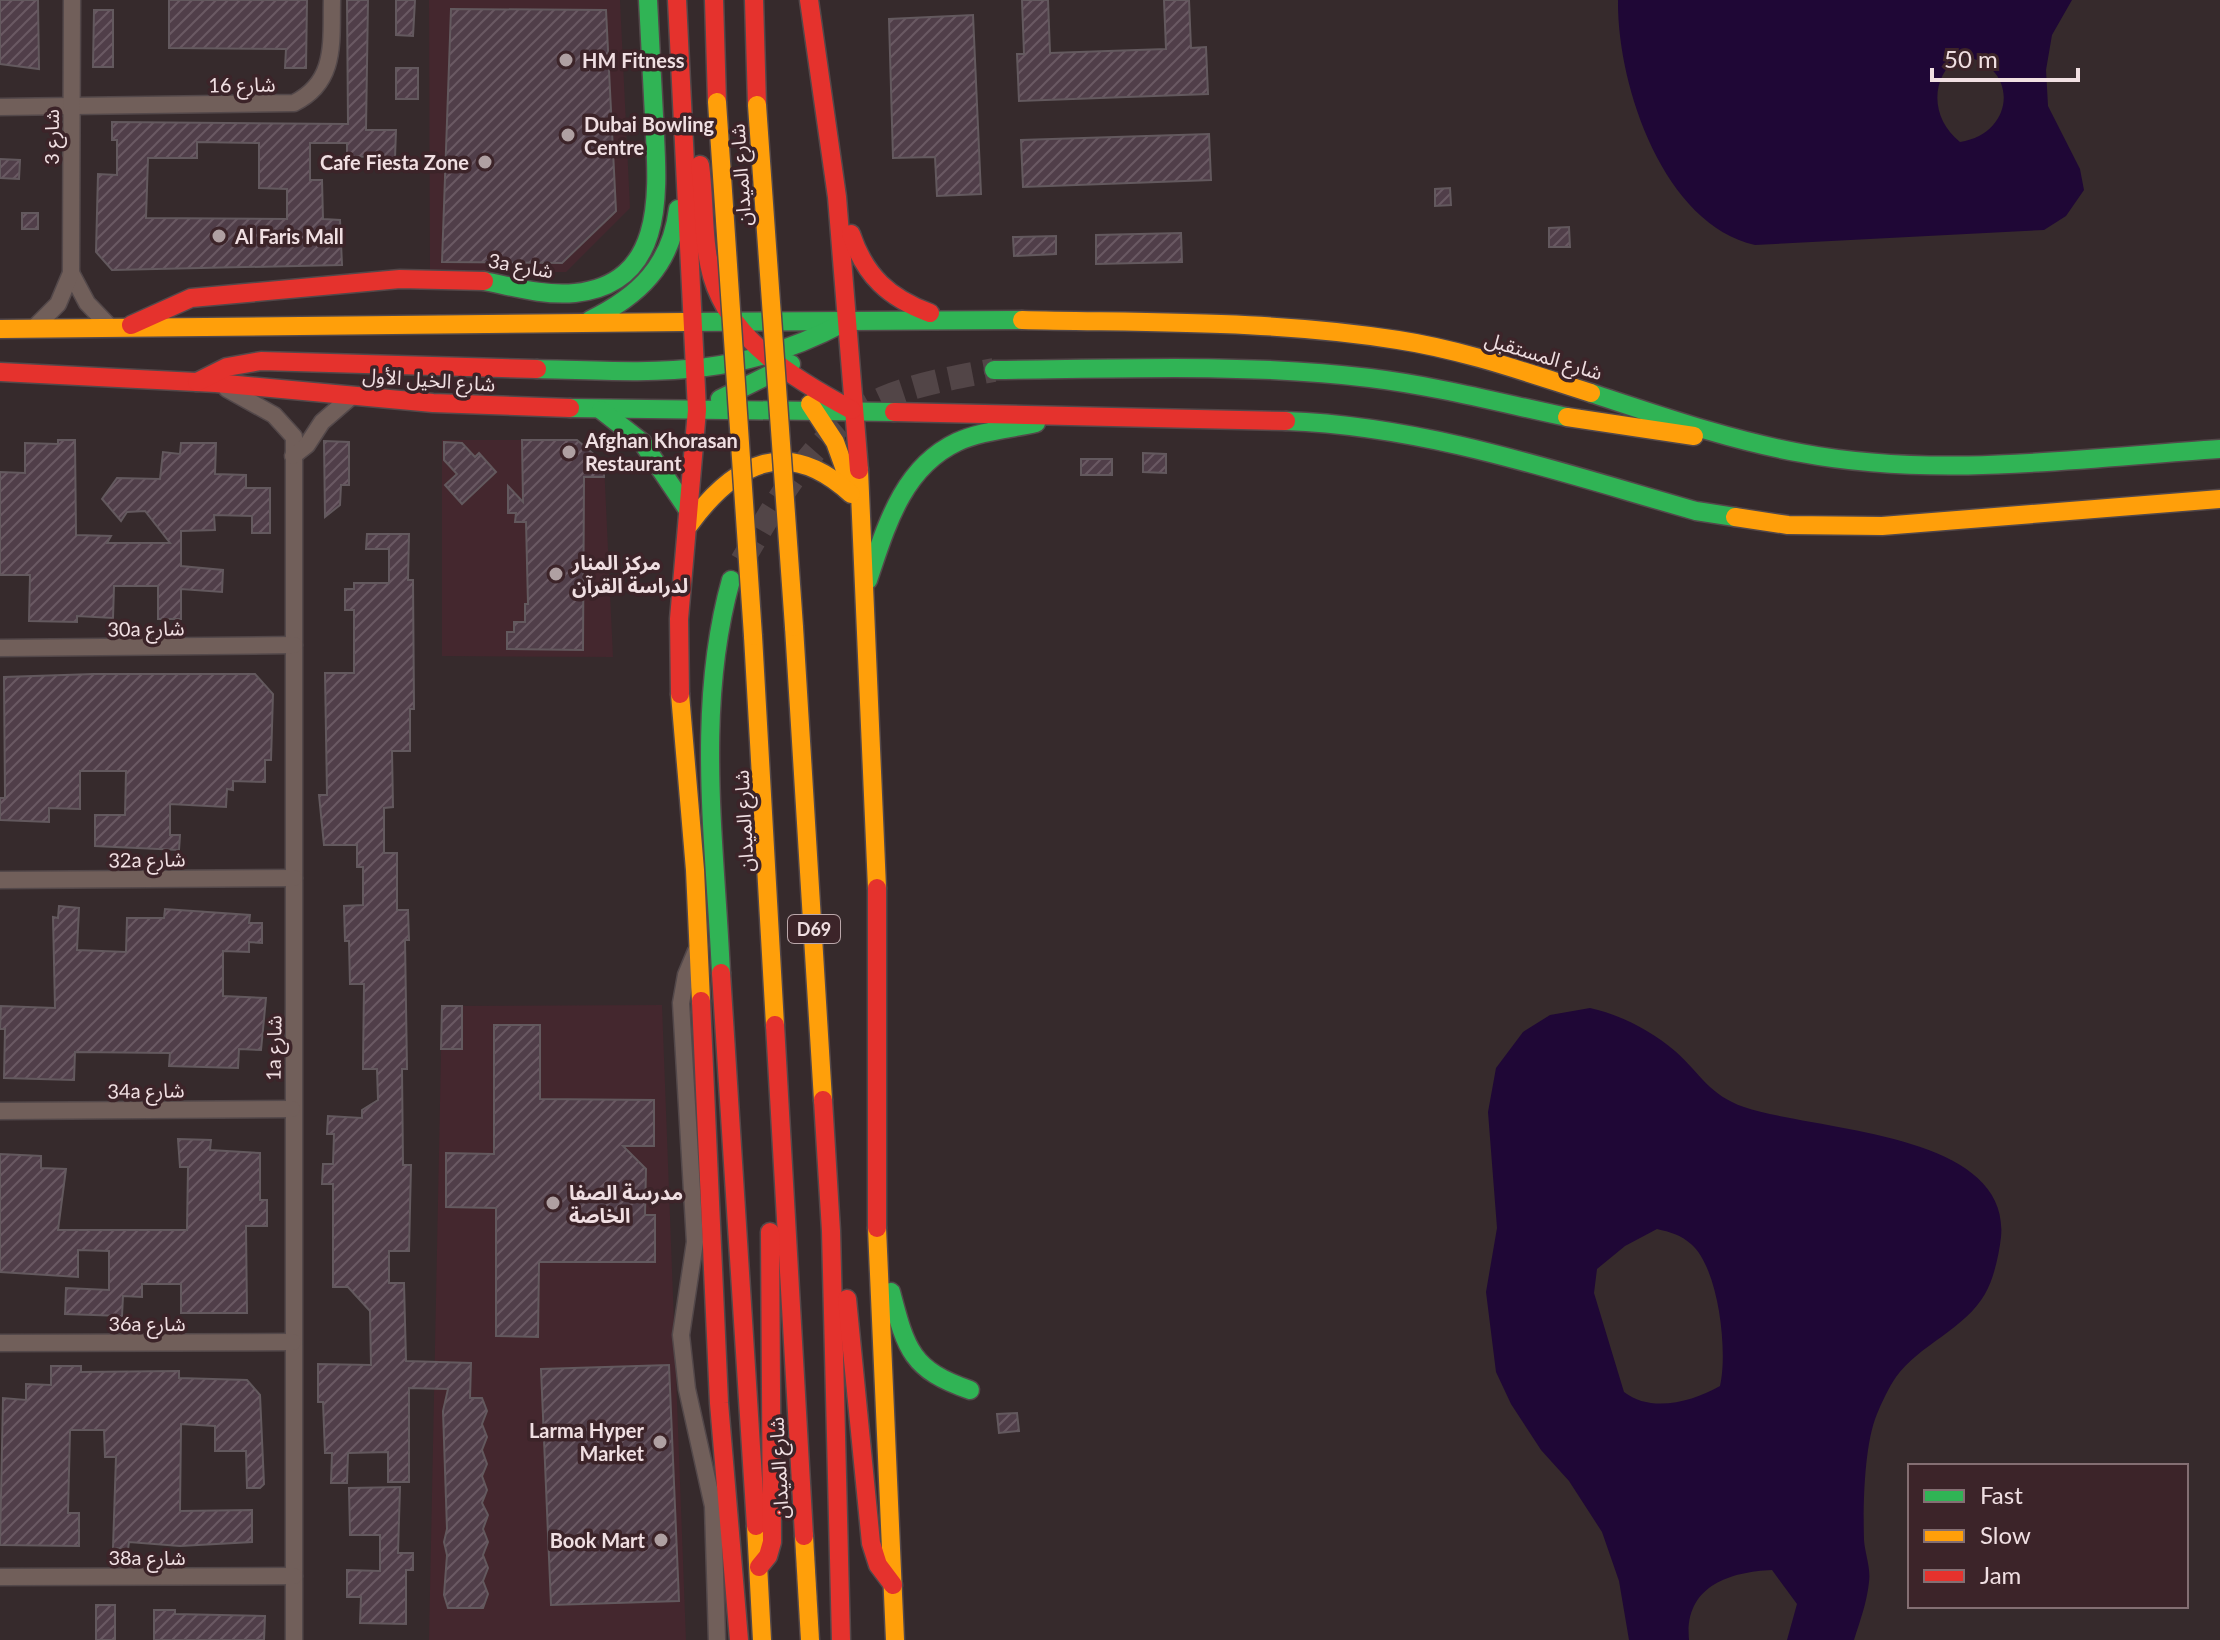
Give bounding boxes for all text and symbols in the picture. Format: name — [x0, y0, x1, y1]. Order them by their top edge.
scale bar — [1932, 32, 2078, 82]
text: 50 m — [1944, 44, 1998, 73]
place label: HM Fitness — [582, 48, 685, 72]
marker: HM Fitness — [557, 51, 575, 69]
street label: شارع 16 — [208, 71, 276, 101]
street label: شارع 3 — [39, 109, 67, 165]
place label: Dubai Bowling Centre — [584, 112, 715, 159]
street label: شارع الميدان — [724, 123, 760, 227]
marker: Dubai Bowling Centre — [559, 126, 577, 144]
place label: Cafe Fiesta Zone — [320, 150, 469, 174]
marker: Cafe Fiesta Zone — [476, 153, 494, 171]
place label: Al Faris Mall — [234, 224, 344, 248]
marker: Al Faris Mall — [210, 227, 228, 245]
street label: 3a شارع — [486, 247, 555, 286]
street label: شارع المستقبل — [1481, 326, 1606, 388]
street label: شارع الخيل الأول — [361, 362, 496, 400]
place label: Afghan Khorasan Restaurant — [584, 428, 738, 475]
marker: Afghan Khorasan Restaurant — [560, 443, 578, 461]
place label: مركز المنار لدراسة القرآن — [571, 550, 688, 598]
marker: مركز المنار لدراسة القرآن — [547, 565, 565, 583]
street label: 30a شارع — [107, 615, 185, 645]
street label: شارع الميدان — [728, 769, 762, 873]
street label: 32a شارع — [108, 846, 186, 876]
road number: D69 — [788, 915, 840, 943]
street label: 1a شارع — [260, 1015, 290, 1081]
street label: 34a شارع — [107, 1077, 185, 1107]
place label: مدرسة الصفا الخاصة — [569, 1180, 683, 1227]
marker: مدرسة الصفا الخاصة — [544, 1194, 562, 1212]
street label: 36a شارع — [108, 1311, 186, 1339]
street label: شارع الميدان — [763, 1416, 797, 1520]
place label: Larma Hyper Market — [529, 1418, 645, 1465]
marker: Larma Hyper Market — [651, 1433, 669, 1451]
legend — [1908, 1464, 2188, 1608]
text: Fast — [1980, 1480, 2023, 1509]
text: Slow — [1980, 1520, 2031, 1549]
place label: Book Mart — [550, 1528, 646, 1552]
marker: Book Mart — [652, 1531, 670, 1549]
street label: 38a شارع — [108, 1545, 186, 1573]
text: Jam — [1980, 1560, 2021, 1589]

